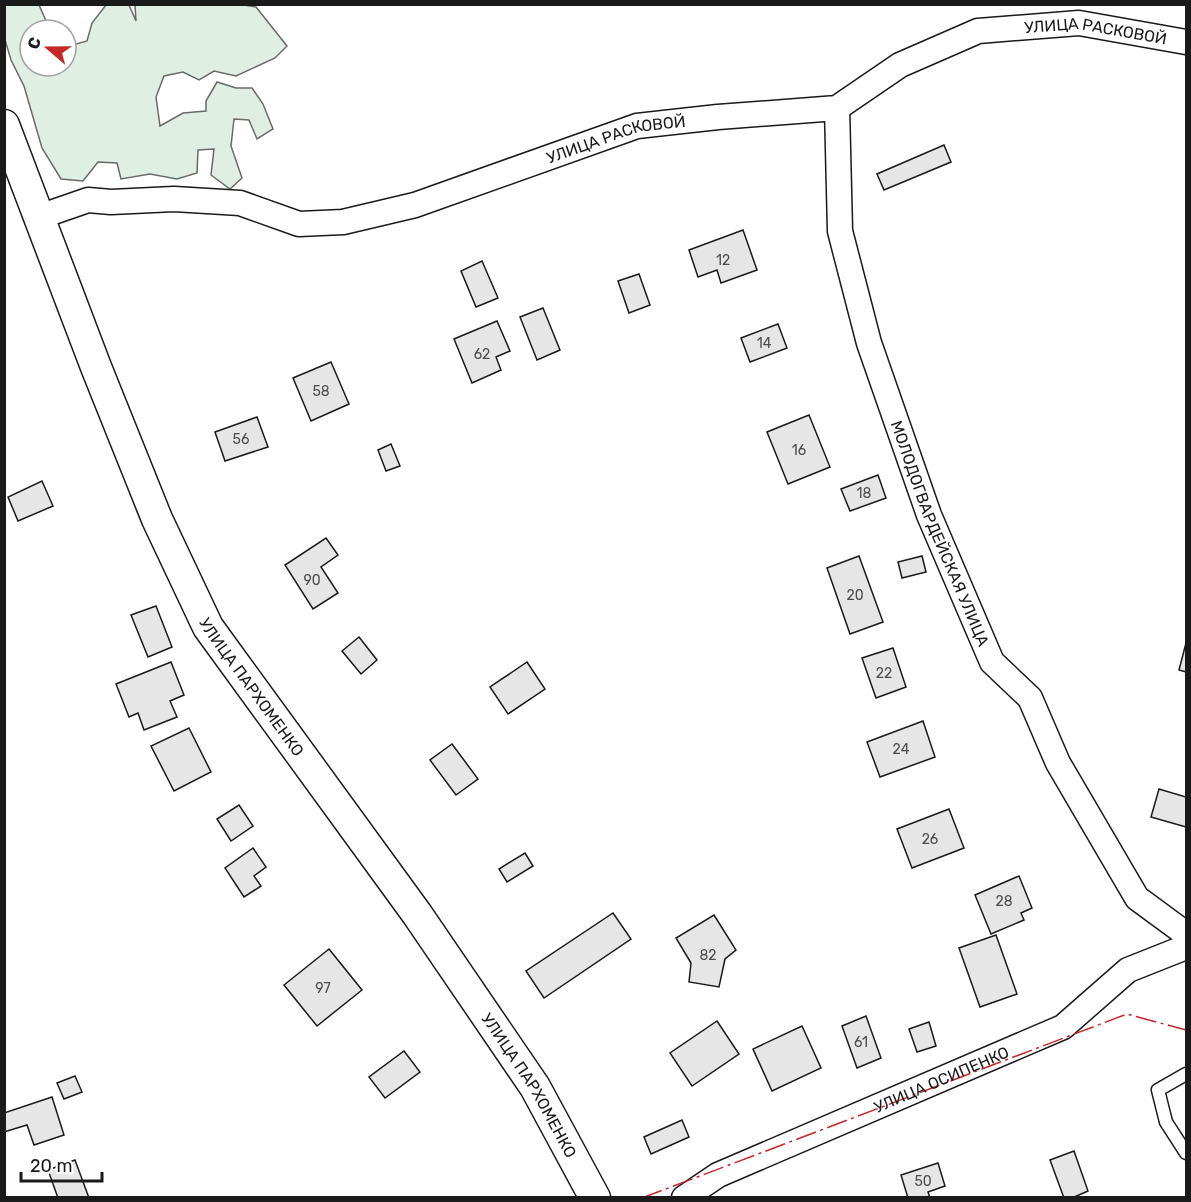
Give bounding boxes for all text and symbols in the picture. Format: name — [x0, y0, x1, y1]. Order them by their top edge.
street label: УЛИЦА РАСКОВОЙ — [1023, 14, 1168, 48]
north arrow — [18, 18, 78, 78]
text: С — [24, 35, 45, 52]
street label: УЛИЦА РАСКОВОЙ — [544, 111, 686, 167]
house number: 12 — [716, 252, 730, 269]
house number: 14 — [757, 335, 772, 352]
house number: 62 — [474, 346, 490, 363]
house number: 58 — [312, 383, 330, 400]
street label: МОЛОДОГВАРДЕЙСКАЯ УЛИЦА — [887, 418, 994, 649]
house number: 56 — [233, 431, 249, 448]
house number: 16 — [792, 442, 806, 459]
house number: 18 — [857, 485, 872, 502]
house number: 90 — [303, 572, 321, 589]
house number: 20 — [846, 587, 864, 604]
street label: УЛИЦА ПАРХОМЕНКО — [195, 615, 308, 760]
house number: 22 — [876, 665, 892, 682]
house number: 24 — [893, 741, 910, 758]
house number: 26 — [922, 831, 938, 848]
house number: 28 — [995, 893, 1013, 910]
house number: 82 — [699, 947, 717, 964]
house number: 97 — [315, 980, 331, 997]
street label: УЛИЦА ПАРХОМЕНКО — [478, 1009, 581, 1161]
house number: 61 — [854, 1034, 868, 1051]
street label: УЛИЦА ОСИПЕНКО — [871, 1042, 1012, 1117]
scale bar — [21, 1145, 102, 1183]
text: 20 m — [30, 1155, 72, 1177]
house number: 50 — [914, 1173, 932, 1190]

